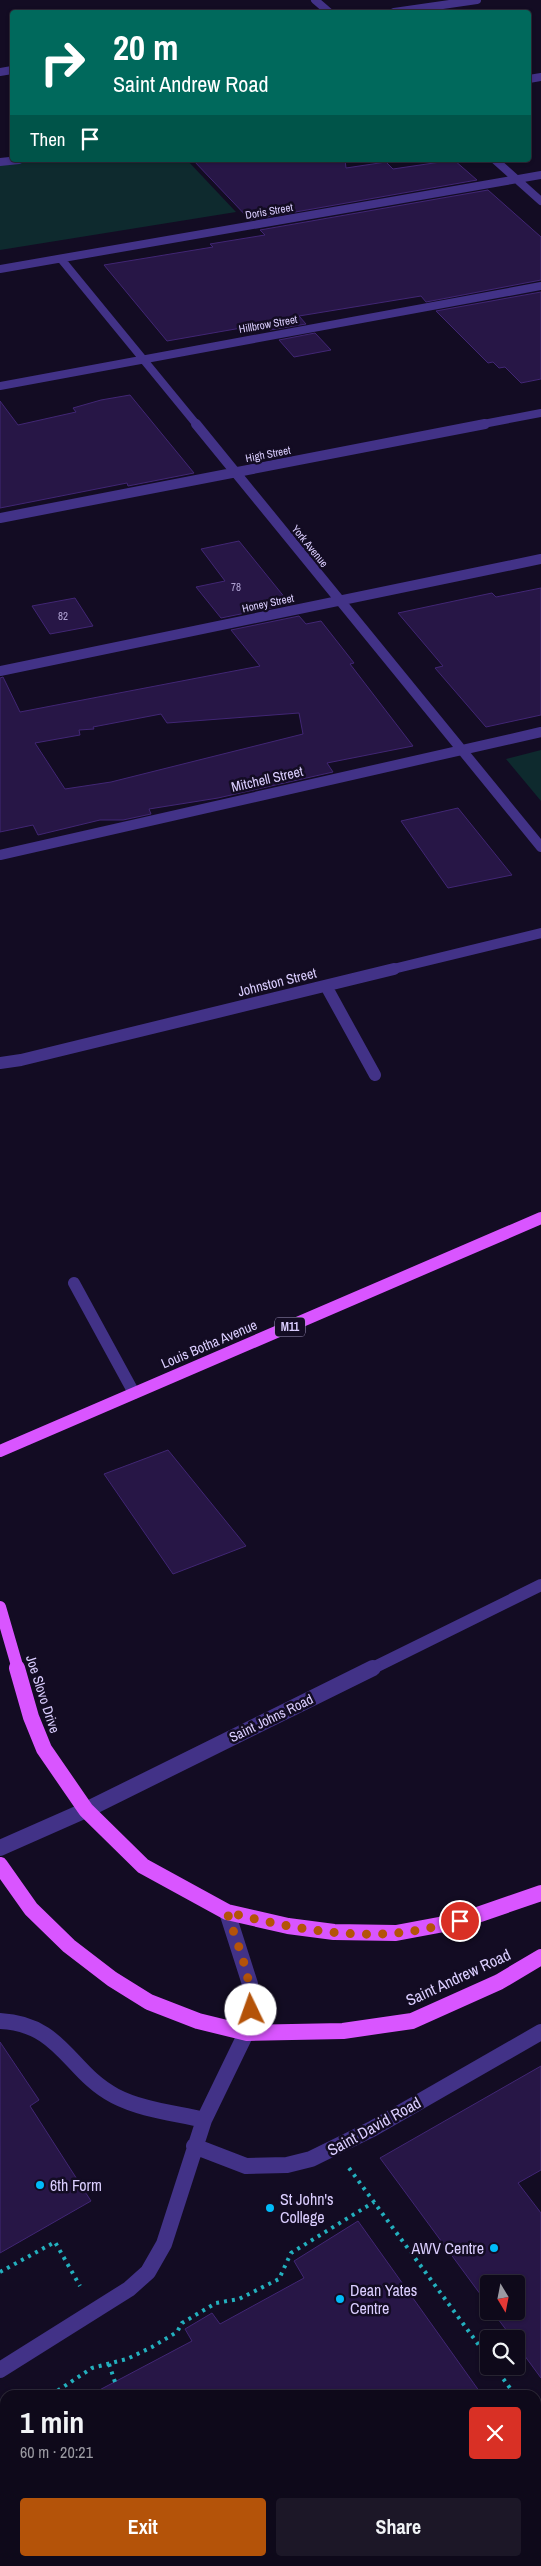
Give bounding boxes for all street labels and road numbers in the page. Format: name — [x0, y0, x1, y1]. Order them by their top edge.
street label: Doris Street — [244, 200, 294, 222]
street label: Hillbrow Street — [238, 312, 299, 336]
street label: High Street — [244, 443, 292, 465]
street label: York Avenue — [289, 522, 331, 570]
street label: Honey Street — [241, 591, 296, 615]
street label: Mitchell Street — [229, 762, 305, 796]
street label: Johnston Street — [236, 964, 318, 1000]
street label: Louis Botha Avenue — [158, 1316, 260, 1372]
road number: M11 — [275, 1318, 305, 1336]
street label: Joe Slovo Drive — [22, 1653, 64, 1735]
street label: Saint Johns Road — [226, 1690, 316, 1746]
street label: Saint Andrew Road — [402, 1943, 514, 2011]
street label: Saint David Road — [323, 2091, 425, 2161]

